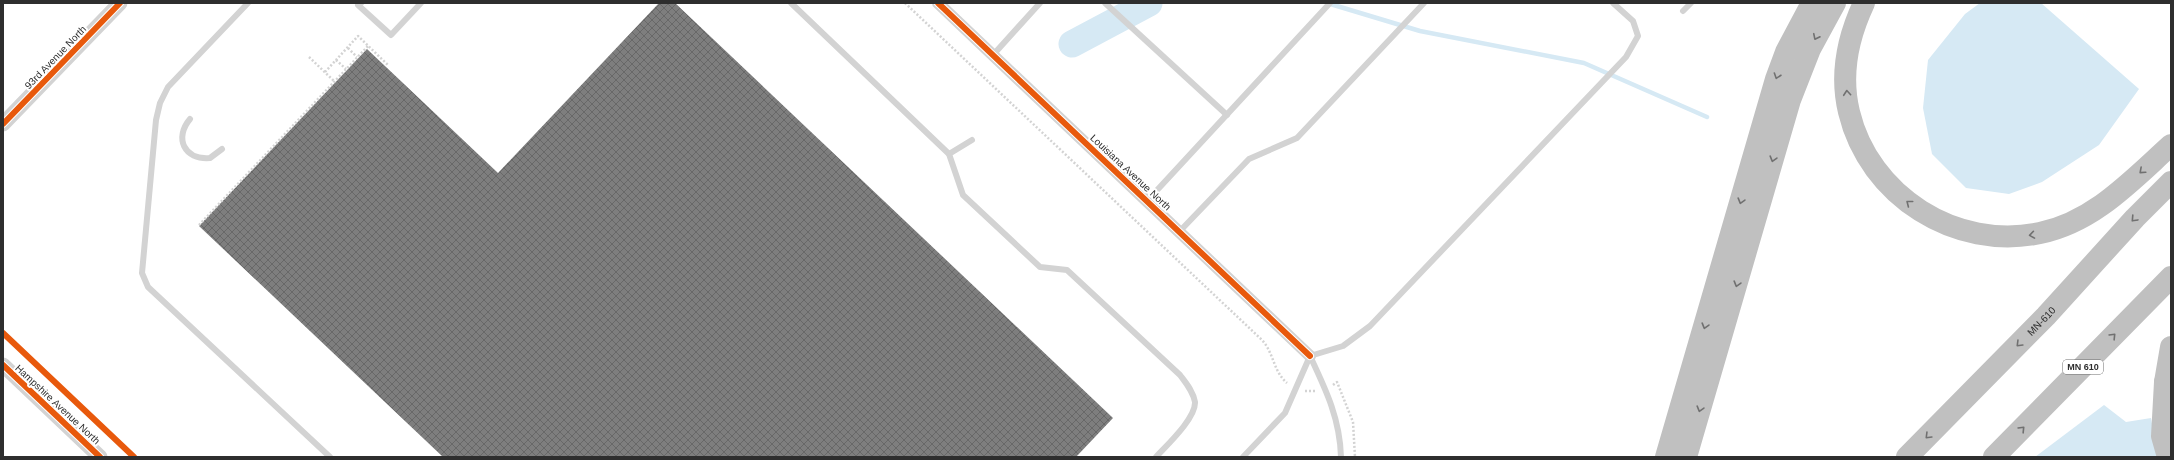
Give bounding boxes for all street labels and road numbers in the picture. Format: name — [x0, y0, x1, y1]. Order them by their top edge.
street label: 93rd Avenue North — [22, 24, 88, 91]
street label: Louisiana Avenue North — [1088, 132, 1173, 213]
street label: MN-610 — [2025, 304, 2058, 338]
road number: MN 610 — [2063, 360, 2103, 374]
street label: Hampshire Avenue North — [13, 362, 102, 446]

